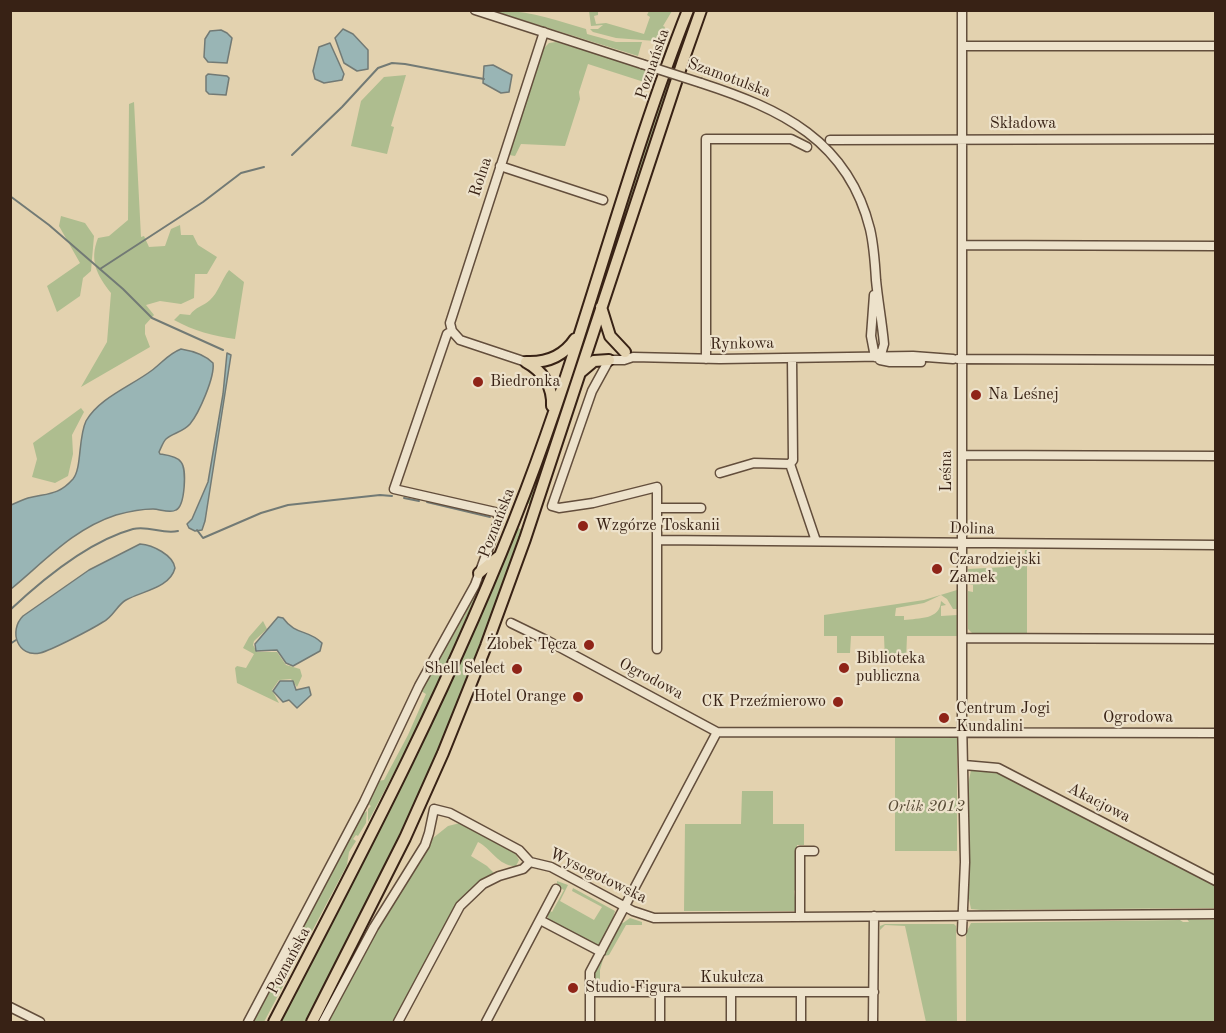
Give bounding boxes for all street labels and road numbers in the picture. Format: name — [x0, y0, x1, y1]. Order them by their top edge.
street label: Poznańska — [632, 26, 674, 102]
street label: Szamotulska — [685, 54, 773, 102]
street label: Składowa — [990, 114, 1056, 134]
street label: Rolna — [466, 155, 496, 199]
street label: Rynkowa — [710, 334, 774, 354]
street label: Leśna — [937, 450, 957, 492]
street label: Poznańska — [475, 485, 519, 561]
street label: Dolina — [949, 519, 995, 539]
street label: Ogrodowa — [616, 654, 686, 704]
street label: Ogrodowa — [1103, 708, 1173, 728]
street label: Akacjowa — [1064, 779, 1134, 827]
street label: Wysogotowska — [546, 844, 650, 908]
street label: Poznańska — [263, 924, 315, 998]
street label: Kukułcza — [700, 968, 764, 988]

